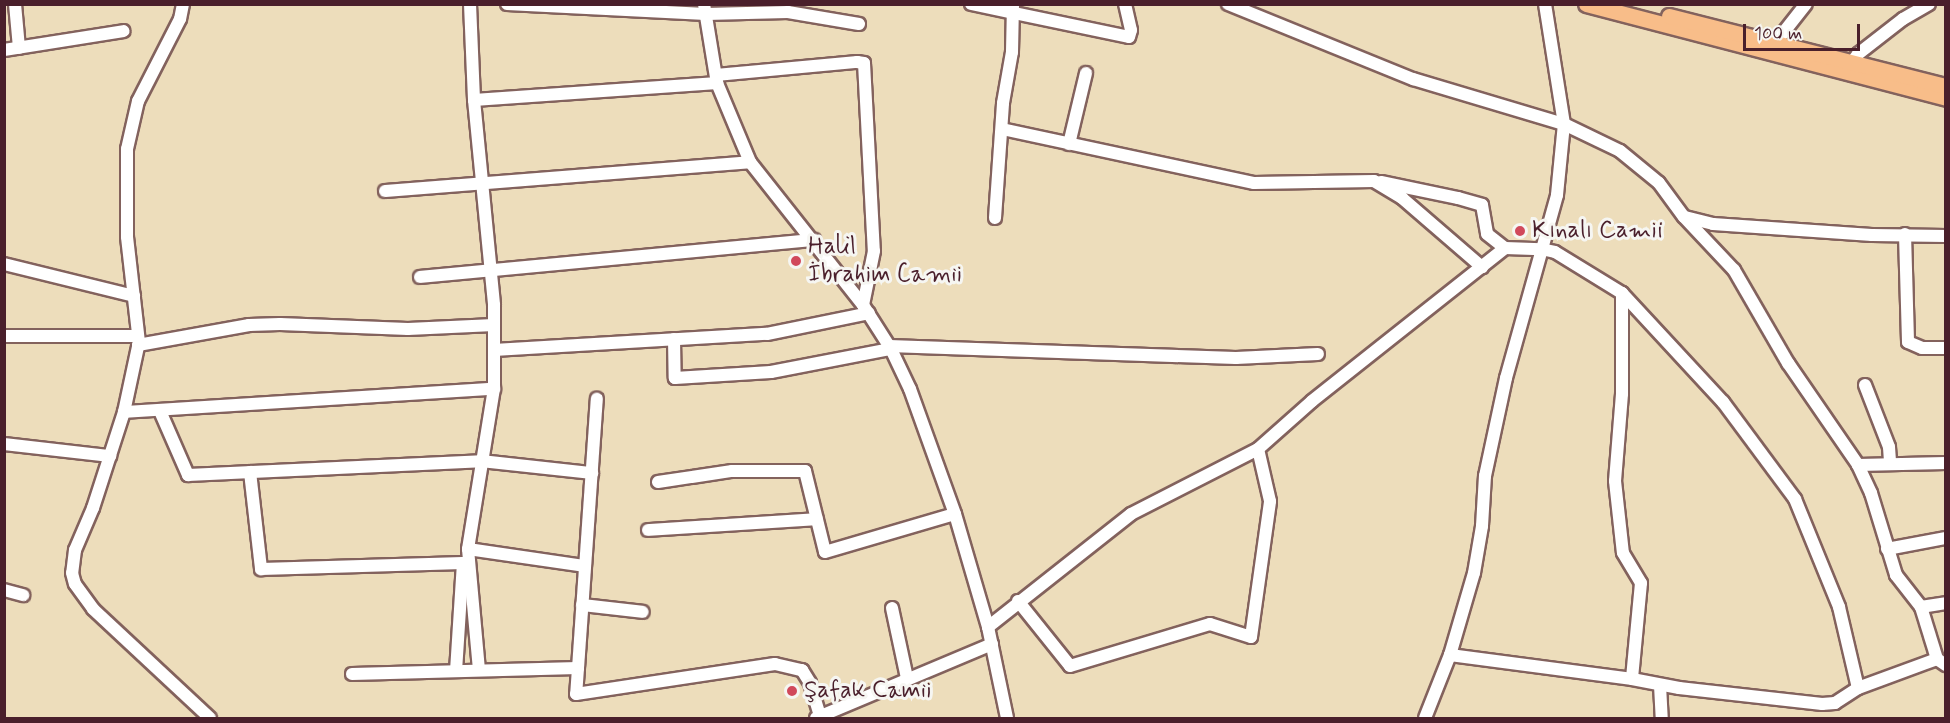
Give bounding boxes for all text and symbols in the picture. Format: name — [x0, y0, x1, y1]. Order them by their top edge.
scale bar — [1746, 12, 1863, 50]
text: 100 m — [1754, 22, 1802, 46]
place label: Kınalı Camii — [1532, 217, 1663, 245]
marker: Kınalı Camii — [1513, 224, 1527, 238]
place label: Halil İbrahim Camii — [808, 233, 961, 289]
marker: Halil İbrahim Camii — [789, 254, 803, 268]
place label: Şafak Camii — [804, 677, 936, 705]
marker: Şafak Camii — [785, 684, 799, 698]

